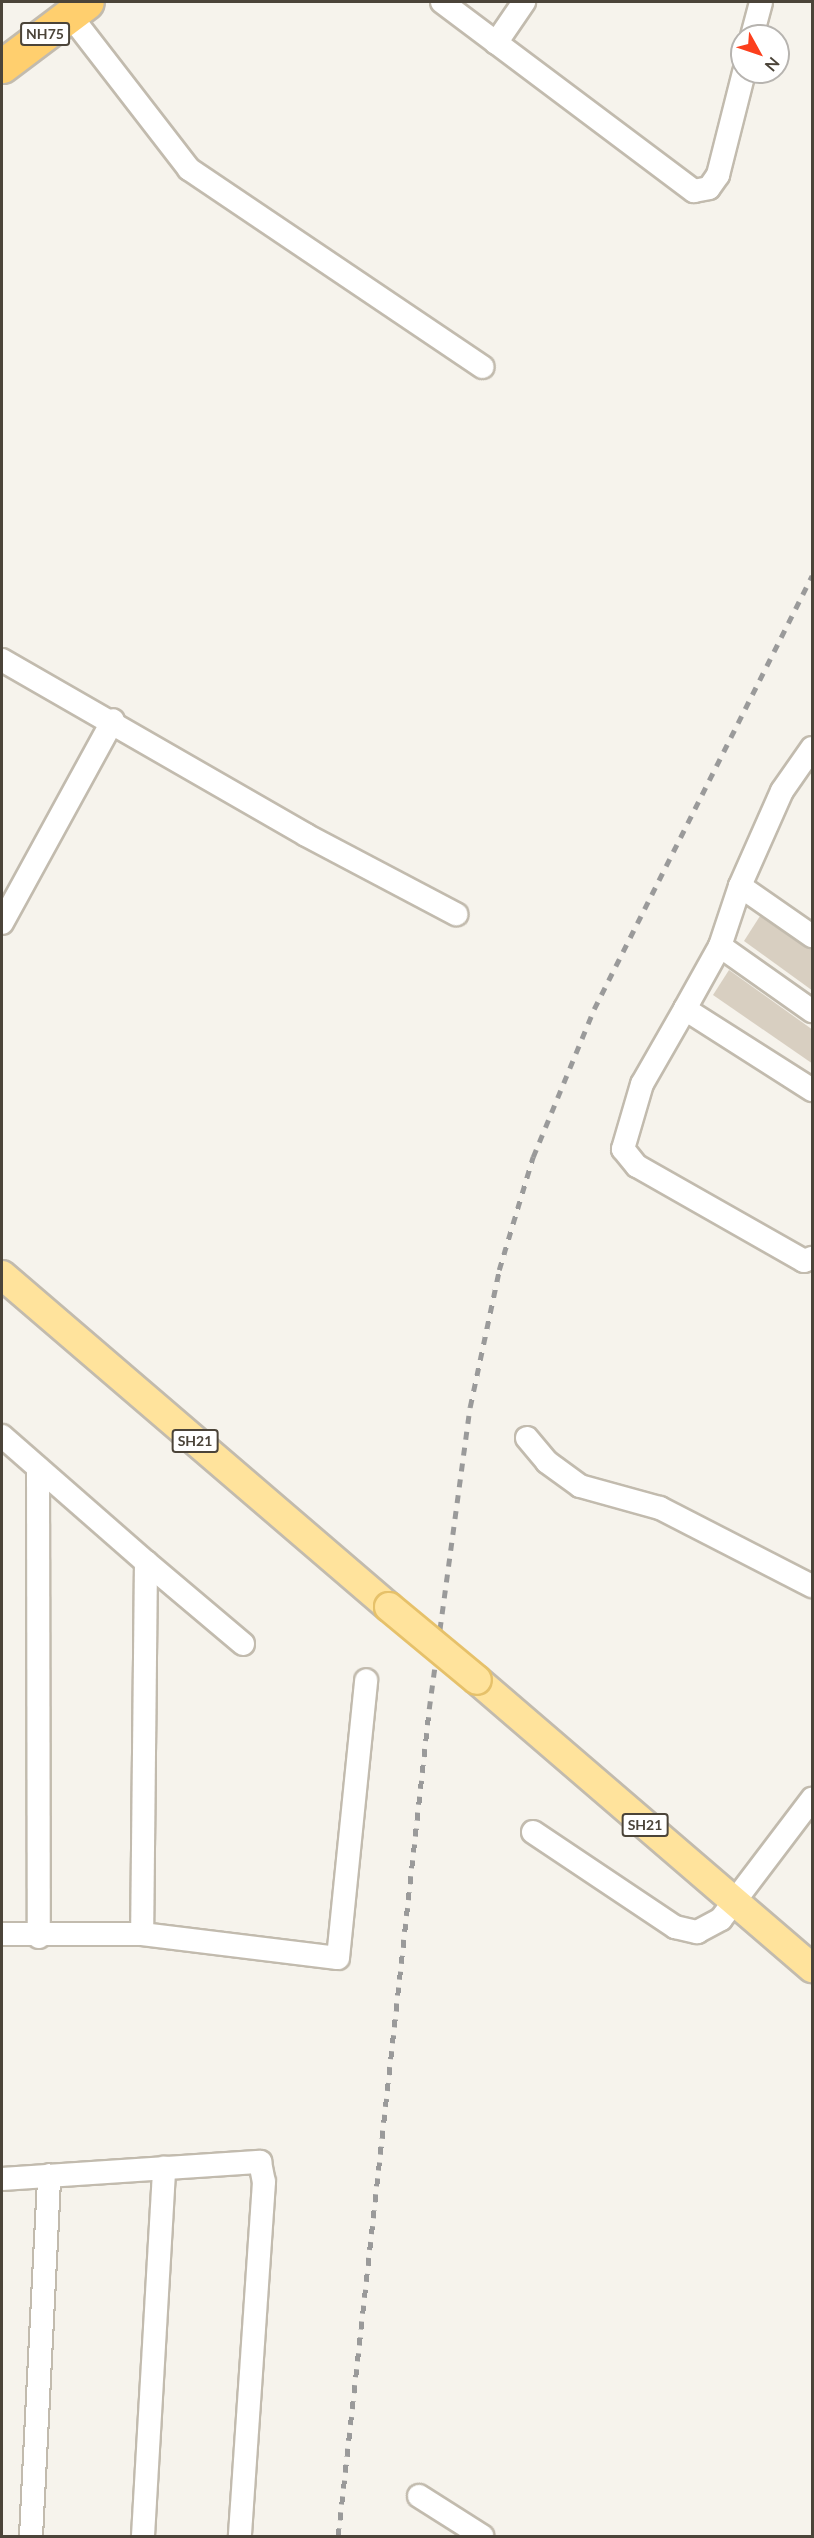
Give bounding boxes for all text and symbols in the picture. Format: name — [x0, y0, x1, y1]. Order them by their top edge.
road number: NH75 — [20, 23, 70, 45]
north arrow — [730, 24, 790, 84]
text: N — [761, 54, 784, 75]
road number: SH21 — [171, 1430, 219, 1452]
road number: SH21 — [621, 1814, 669, 1836]

